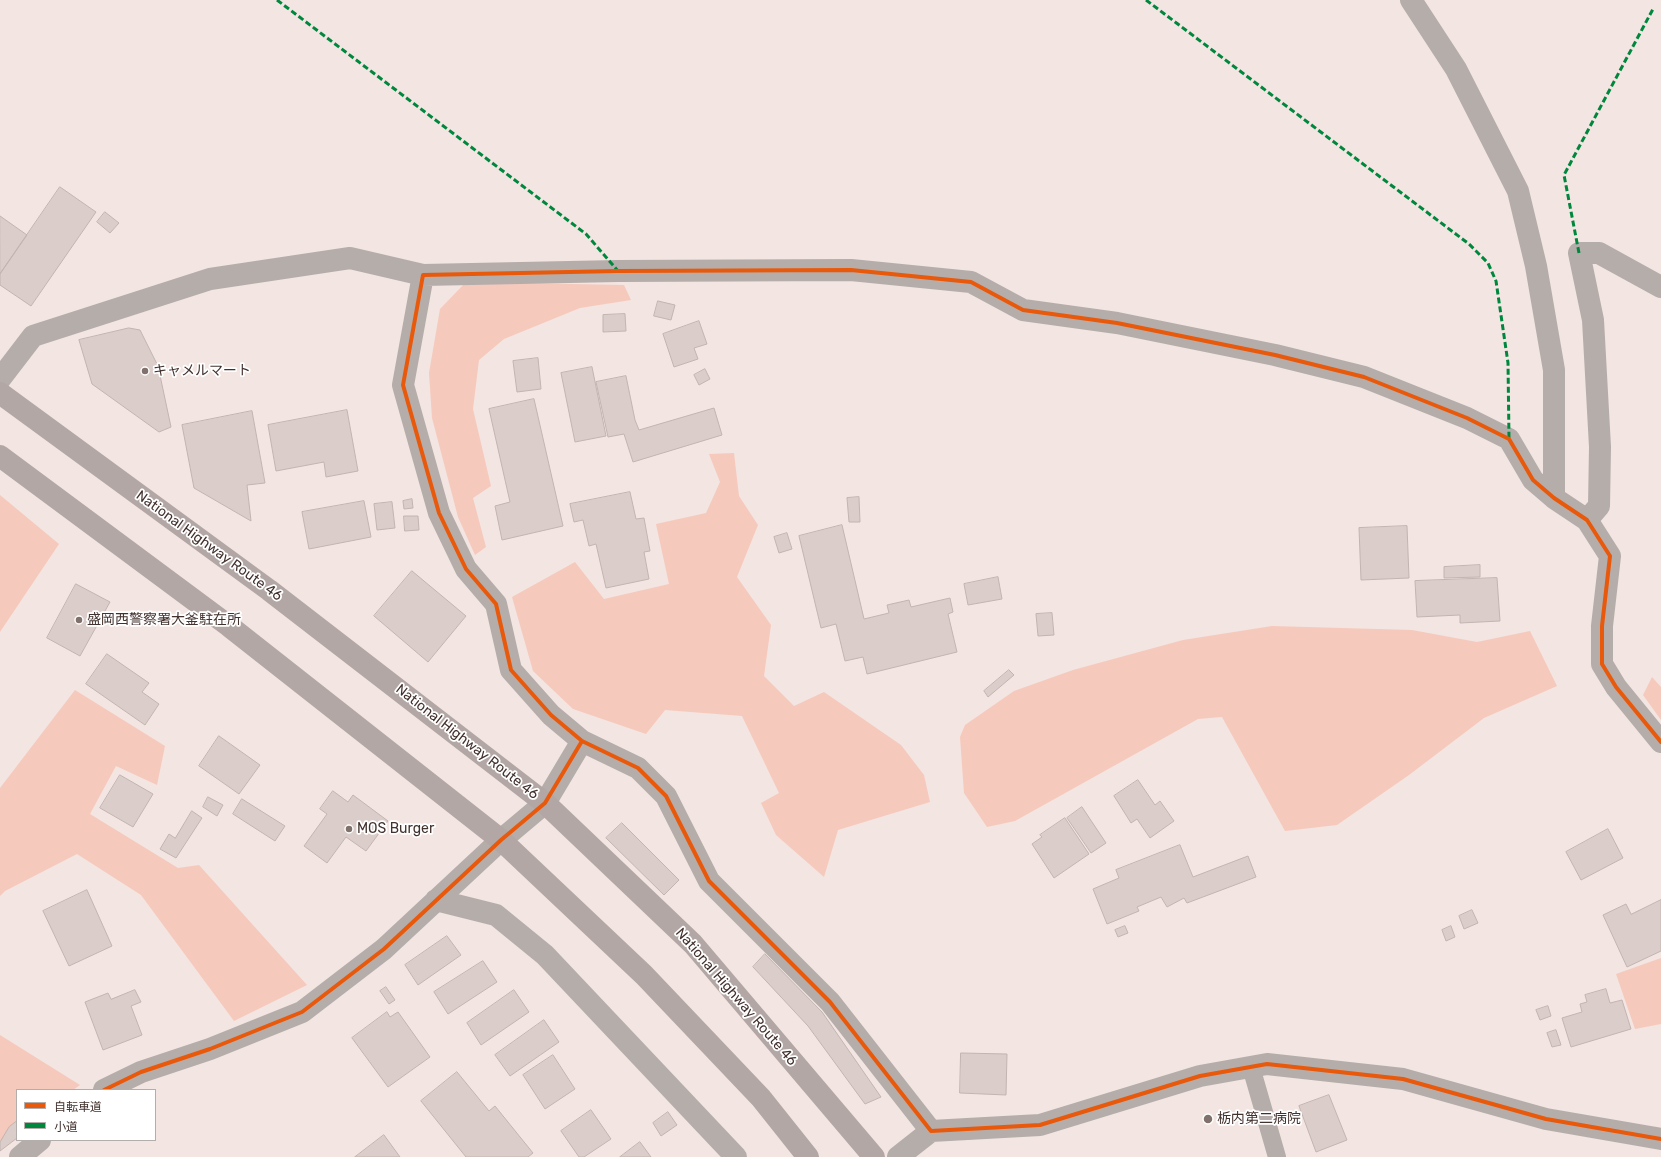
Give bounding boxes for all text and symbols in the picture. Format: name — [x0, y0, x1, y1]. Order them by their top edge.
place label: キャメルマート — [153, 363, 251, 379]
marker: キャメルマート — [140, 366, 150, 376]
street label: National Highway Route 46 — [133, 487, 285, 605]
place label: 盛岡西警察署大釜駐在所 — [87, 612, 241, 628]
marker: 盛岡西警察署大釜駐在所 — [74, 615, 84, 625]
street label: National Highway Route 46 — [392, 681, 542, 803]
place label: MOS Burger — [357, 821, 434, 837]
marker: MOS Burger — [344, 824, 354, 834]
street label: National Highway Route 46 — [672, 925, 800, 1069]
legend — [16, 1089, 156, 1141]
text: 自転車道 — [54, 1100, 102, 1114]
place label: 栃内第二病院 — [1217, 1111, 1301, 1127]
marker: 栃内第二病院 — [1202, 1113, 1214, 1125]
text: 小道 — [54, 1120, 78, 1134]

